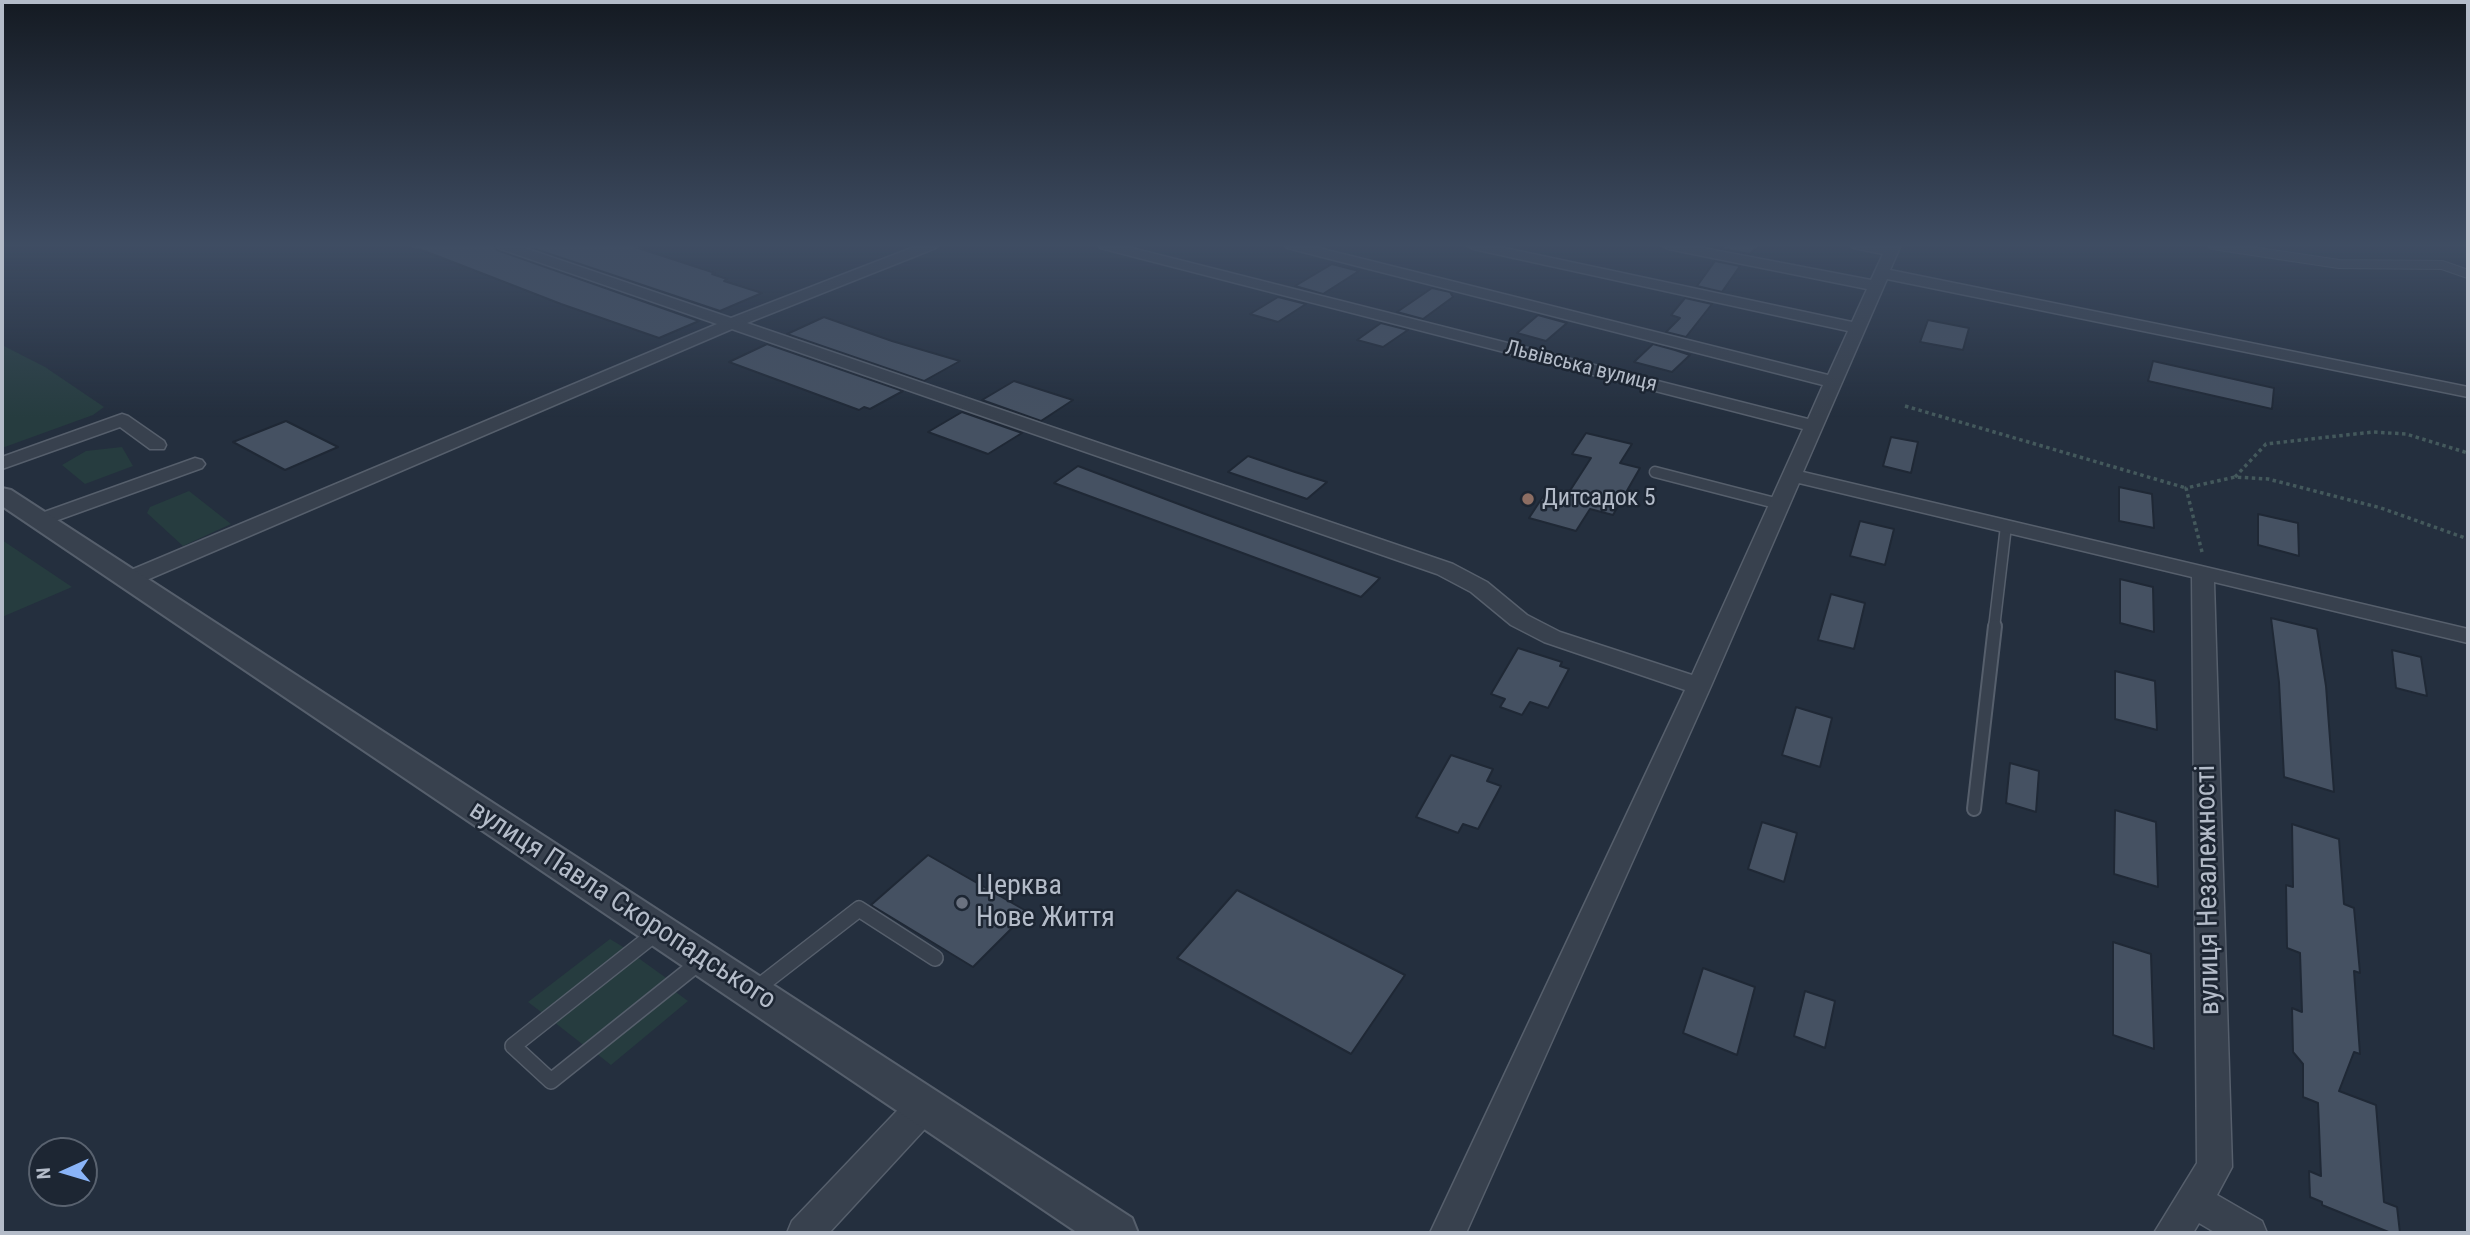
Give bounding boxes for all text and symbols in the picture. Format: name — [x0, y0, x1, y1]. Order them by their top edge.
street label: Львівська вулиця — [1503, 336, 1659, 398]
place label: Дитсадок 5 — [1542, 485, 1656, 513]
marker: Дитсадок 5 — [1520, 491, 1536, 507]
street label: вулиця Незалежності — [2190, 765, 2228, 1015]
street label: вулиця Павла Скоропадського — [462, 794, 782, 1018]
place label: Церква Нове Життя — [976, 870, 1115, 936]
marker: Церква Нове Життя — [954, 895, 970, 911]
north arrow — [28, 1137, 98, 1207]
text: N — [32, 1167, 55, 1180]

